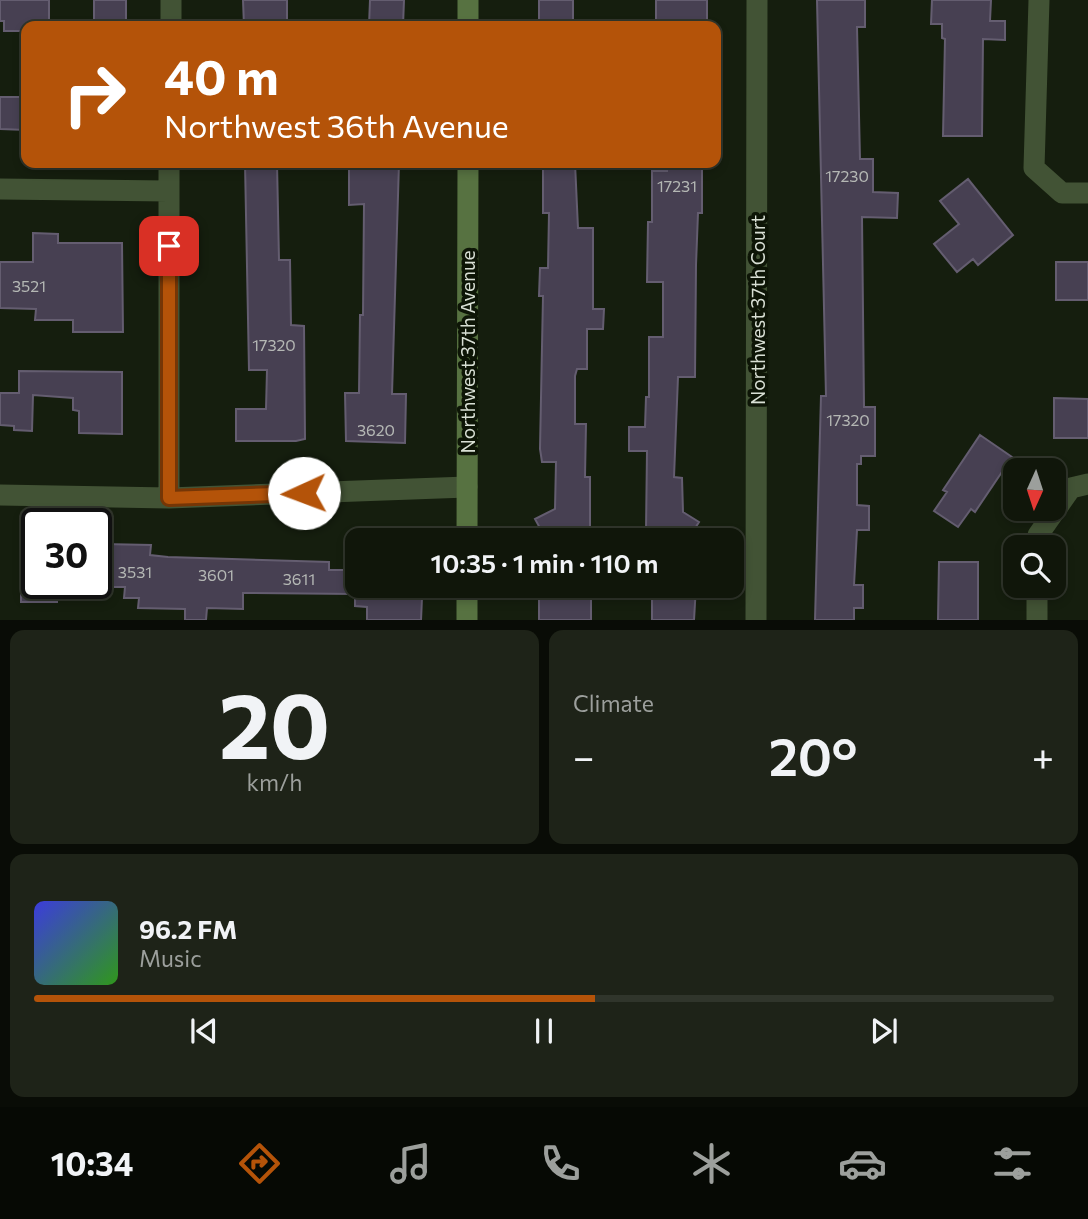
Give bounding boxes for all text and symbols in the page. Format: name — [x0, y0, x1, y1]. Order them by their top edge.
text: 40 m — [164, 45, 279, 105]
icon: right — [49, 49, 140, 140]
text: Northwest 36th Avenue — [164, 105, 509, 145]
house number: 17230 — [825, 166, 869, 185]
house number: 17231 — [657, 176, 697, 195]
street label: Northwest 37th Court — [746, 215, 769, 405]
pin — [139, 216, 199, 276]
icon: arrive — [150, 227, 188, 265]
street label: Northwest 37th Avenue — [456, 250, 479, 454]
house number: 3521 — [12, 276, 46, 295]
house number: 17320 — [252, 335, 296, 354]
house number: 17320 — [826, 410, 870, 429]
house number: 3620 — [357, 420, 395, 439]
position arrow — [267, 456, 341, 530]
north arrow — [1003, 458, 1066, 522]
map controls — [1003, 458, 1066, 598]
speed limit sign: 30 — [21, 508, 112, 599]
button: search — [1003, 535, 1066, 598]
text: 10:35 · 1 min · 110 m — [431, 547, 658, 578]
house number: 3531 — [118, 562, 152, 581]
house number: 3601 — [198, 565, 234, 584]
house number: 3611 — [283, 569, 315, 588]
text: 20 — [219, 666, 330, 778]
text: Climate — [573, 689, 654, 717]
text: 20° — [769, 723, 858, 787]
text: − — [573, 732, 595, 779]
text: + — [1032, 732, 1054, 779]
text: km/h — [247, 768, 302, 796]
text: 96.2 FM — [139, 913, 237, 944]
text: Music — [139, 944, 202, 972]
icon: previous — [185, 1012, 223, 1050]
icon: pause — [525, 1012, 563, 1050]
icon: next — [865, 1012, 903, 1050]
icon: directions — [235, 1139, 284, 1188]
icon: music — [386, 1139, 435, 1188]
icon: phone — [536, 1139, 585, 1188]
icon: climate — [687, 1139, 736, 1188]
icon: car — [838, 1139, 887, 1188]
icon: filters — [988, 1139, 1037, 1188]
text: 10:34 — [51, 1143, 133, 1183]

